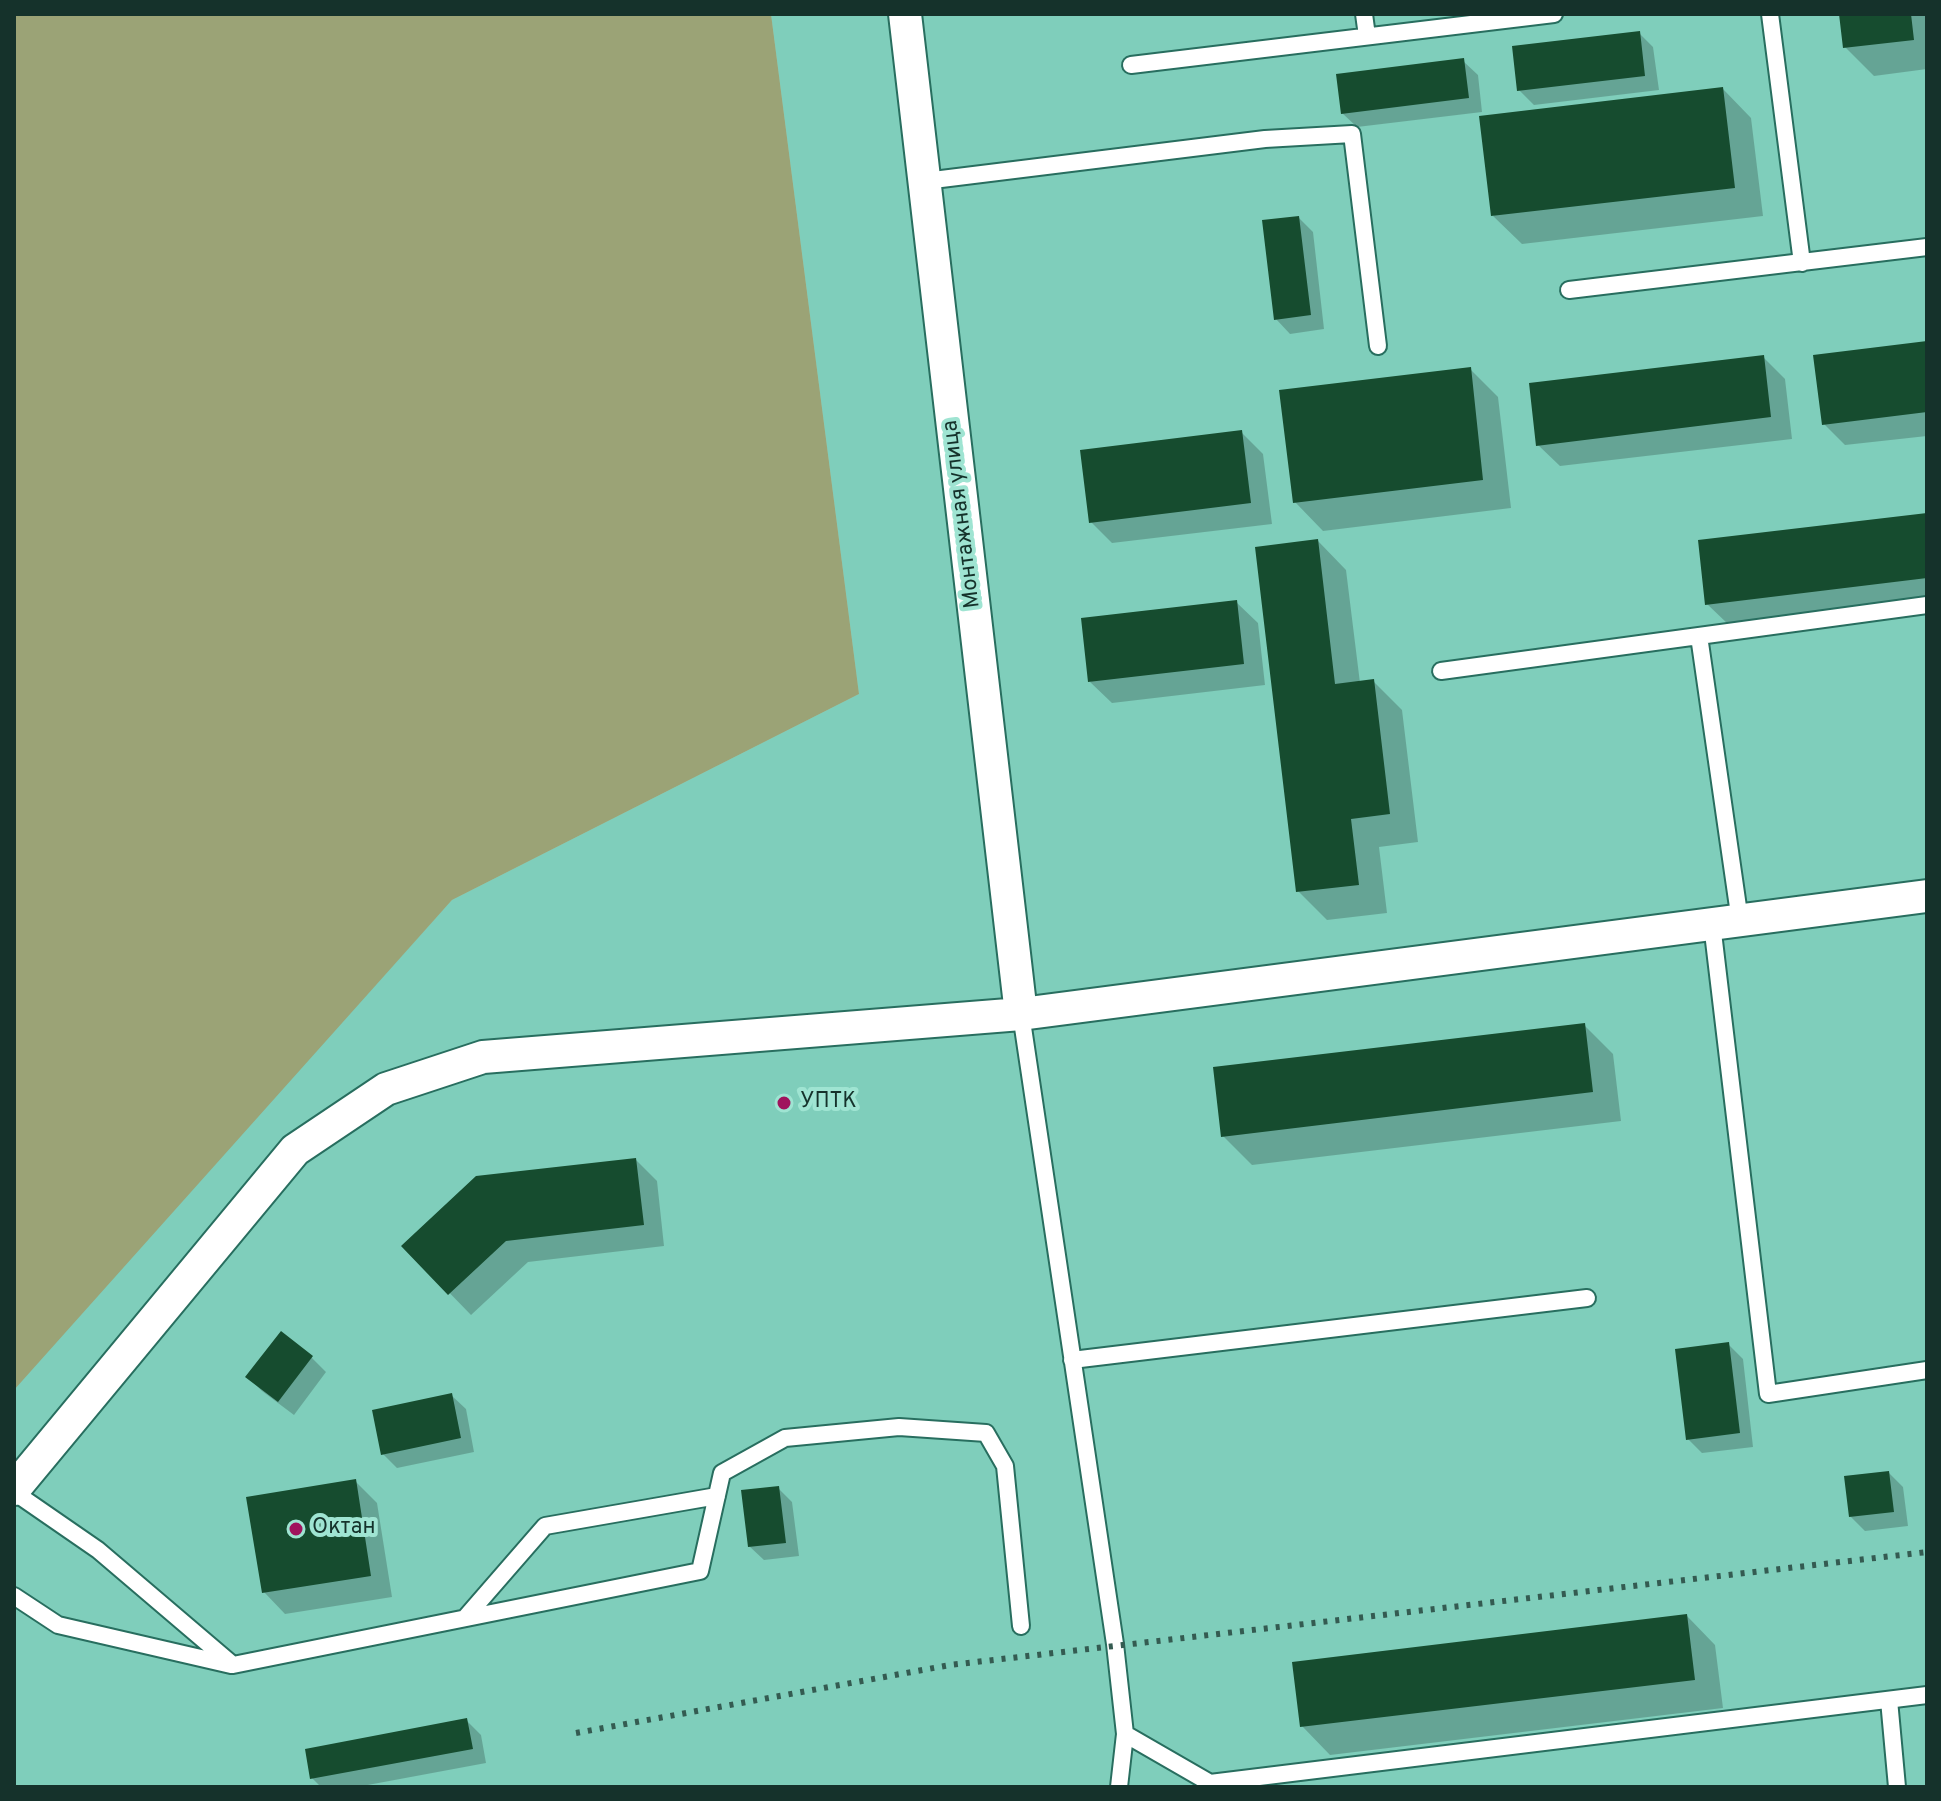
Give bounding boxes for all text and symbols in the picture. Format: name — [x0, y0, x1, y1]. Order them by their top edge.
street label: Монтажная улица — [938, 418, 988, 610]
place label: УПТК — [800, 1090, 857, 1116]
marker: УПТК — [775, 1094, 793, 1112]
place label: Октан — [312, 1516, 375, 1542]
marker: Октан — [287, 1520, 305, 1538]

